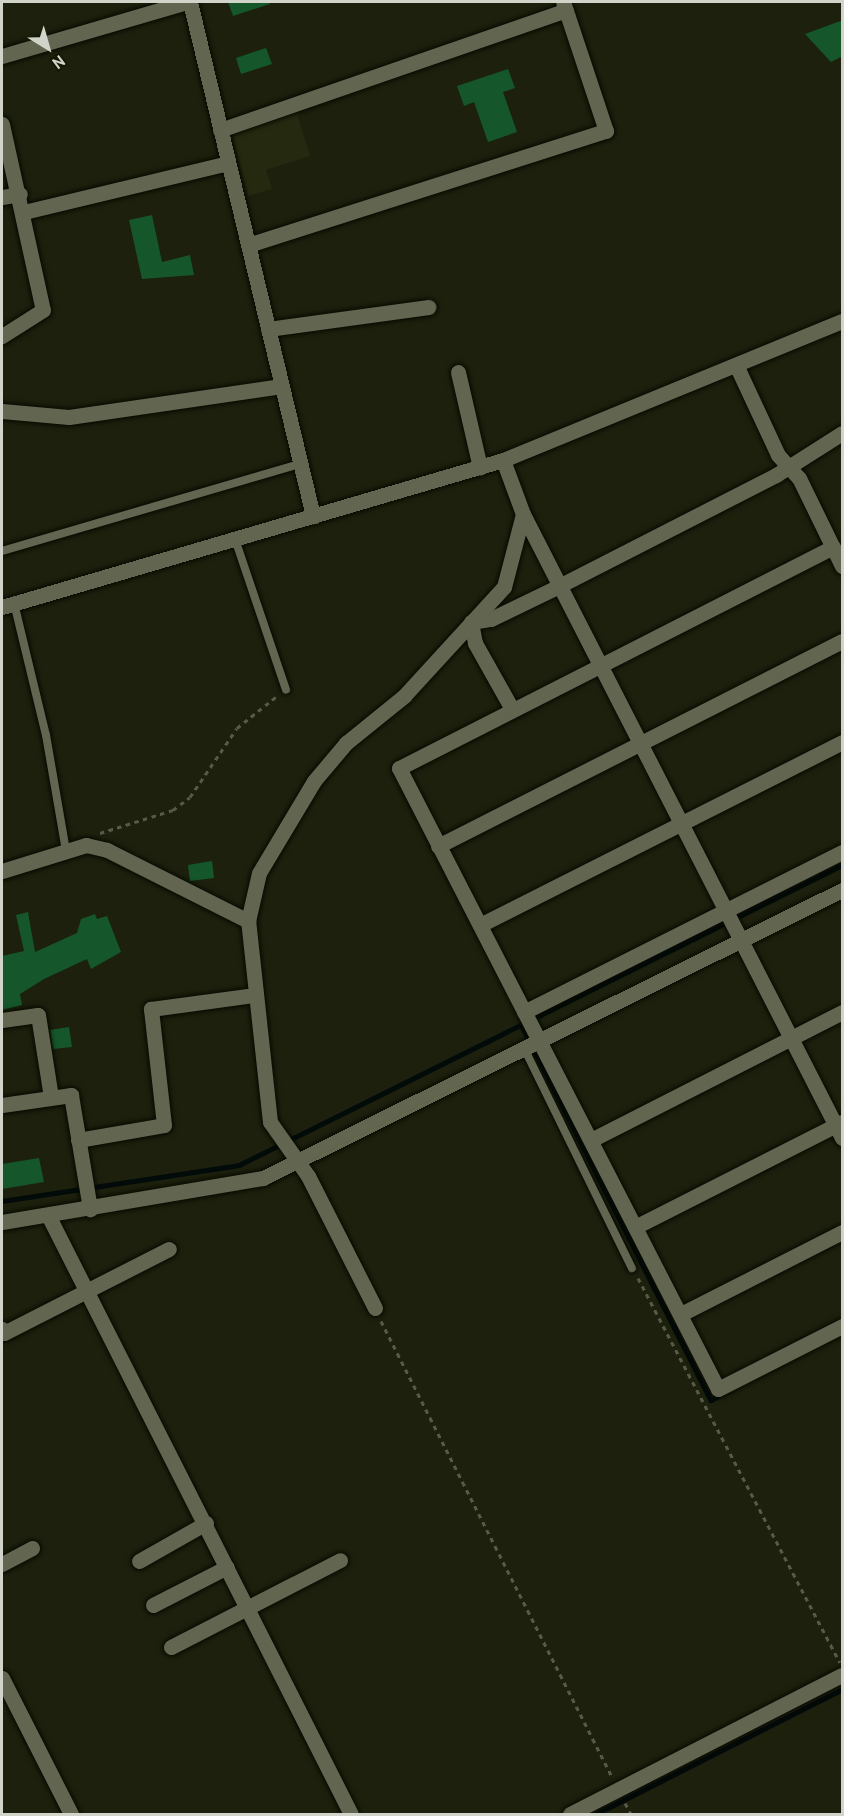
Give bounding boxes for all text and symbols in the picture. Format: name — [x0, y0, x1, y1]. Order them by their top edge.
north arrow — [18, 18, 78, 78]
text: N — [49, 51, 69, 74]

